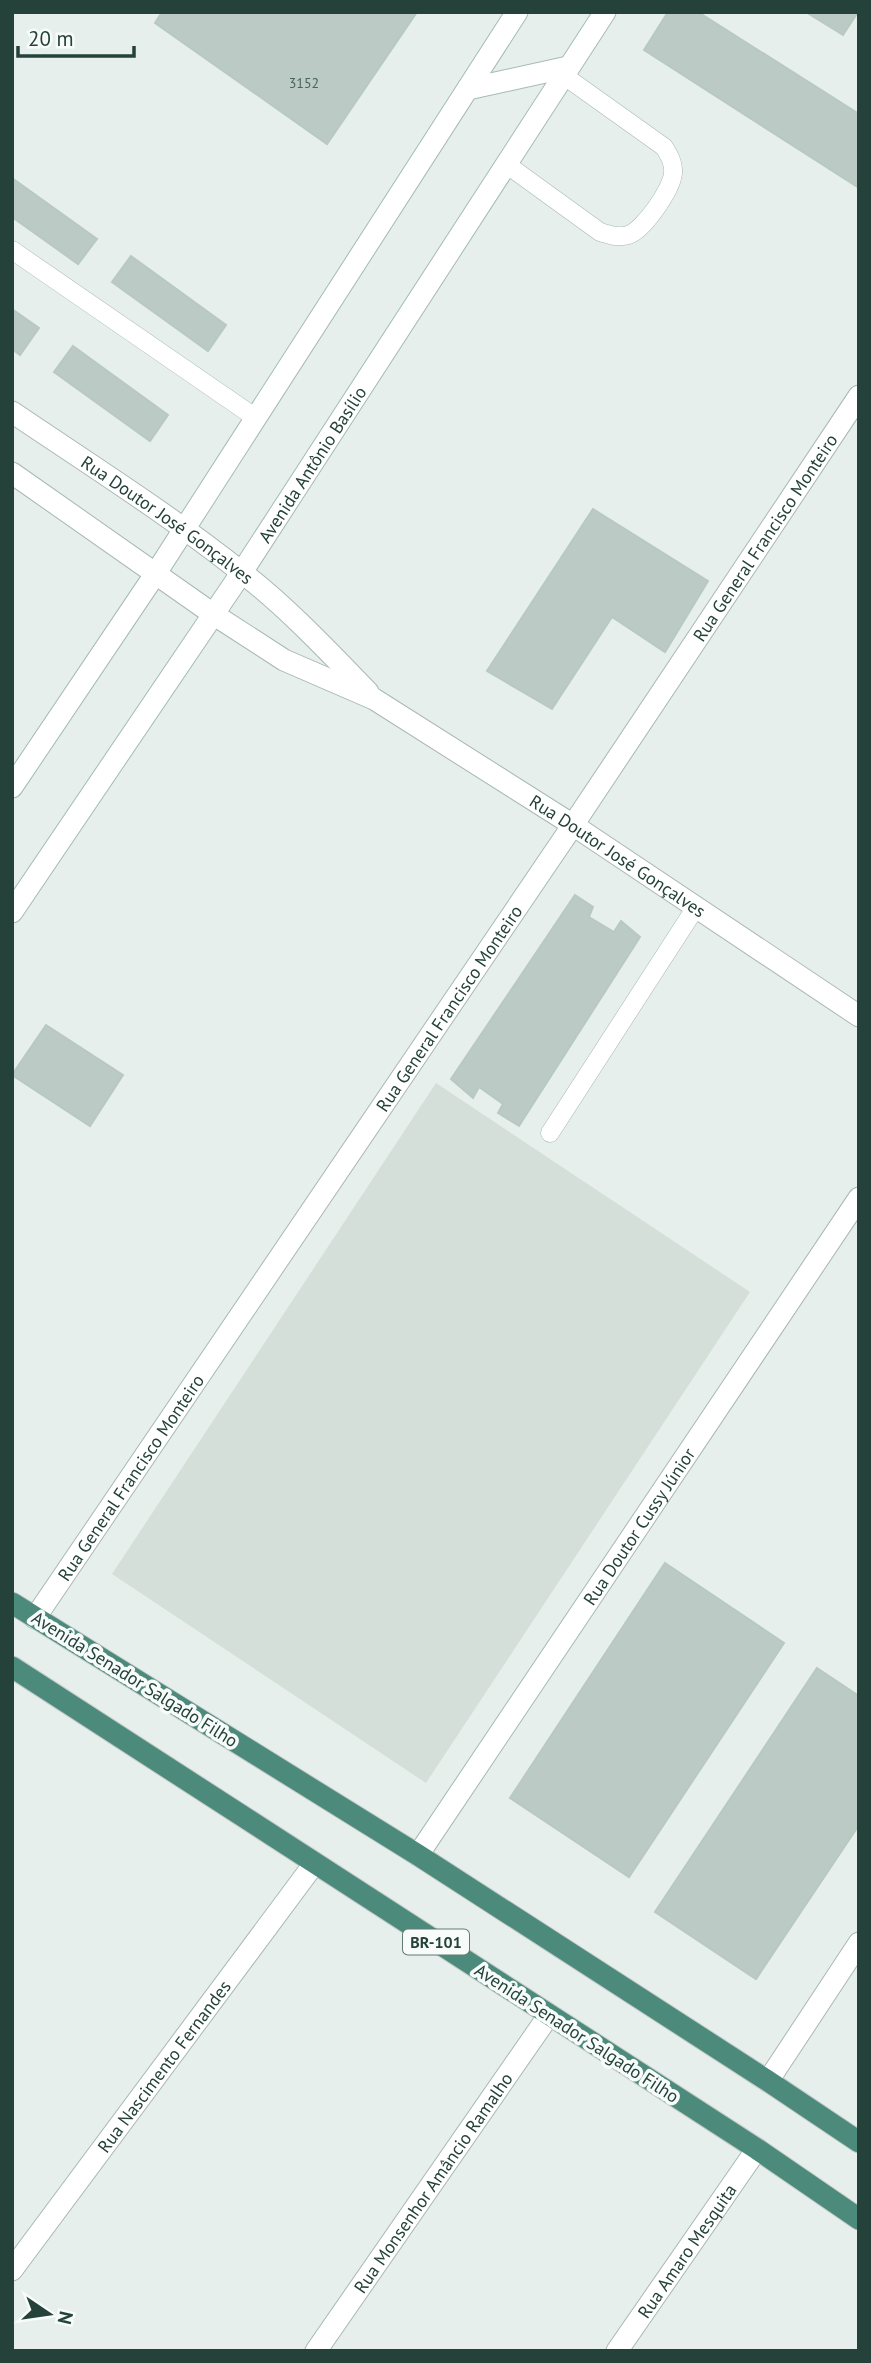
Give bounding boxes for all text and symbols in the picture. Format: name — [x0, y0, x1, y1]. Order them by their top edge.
scale bar — [18, 14, 133, 58]
text: 20 m — [28, 25, 74, 52]
house number: 3152 — [289, 74, 319, 92]
street label: Avenida Antônio Basílio — [253, 382, 371, 547]
street label: Rua General Francisco Monteiro — [687, 429, 842, 646]
street label: Rua Doutor José Gonçalves — [77, 450, 258, 589]
street label: Rua Doutor José Gonçalves — [526, 789, 710, 922]
street label: Rua General Francisco Monteiro — [371, 900, 527, 1116]
street label: Rua General Francisco Monteiro — [52, 1370, 209, 1585]
street label: Rua Doutor Cussy Júnior — [578, 1443, 700, 1609]
street label: Avenida Senador Salgado Filho — [28, 1606, 242, 1752]
road number: BR-101 — [403, 1930, 469, 1954]
street label: Avenida Senador Salgado Filho — [471, 1958, 683, 2108]
street label: Rua Nascimento Fernandes — [92, 1975, 235, 2157]
street label: Rua Monsenhor Amâncio Ramalho — [348, 2068, 517, 2297]
street label: Rua Amaro Mesquita — [632, 2179, 741, 2322]
north arrow — [14, 2279, 84, 2349]
text: N — [52, 2309, 79, 2327]

